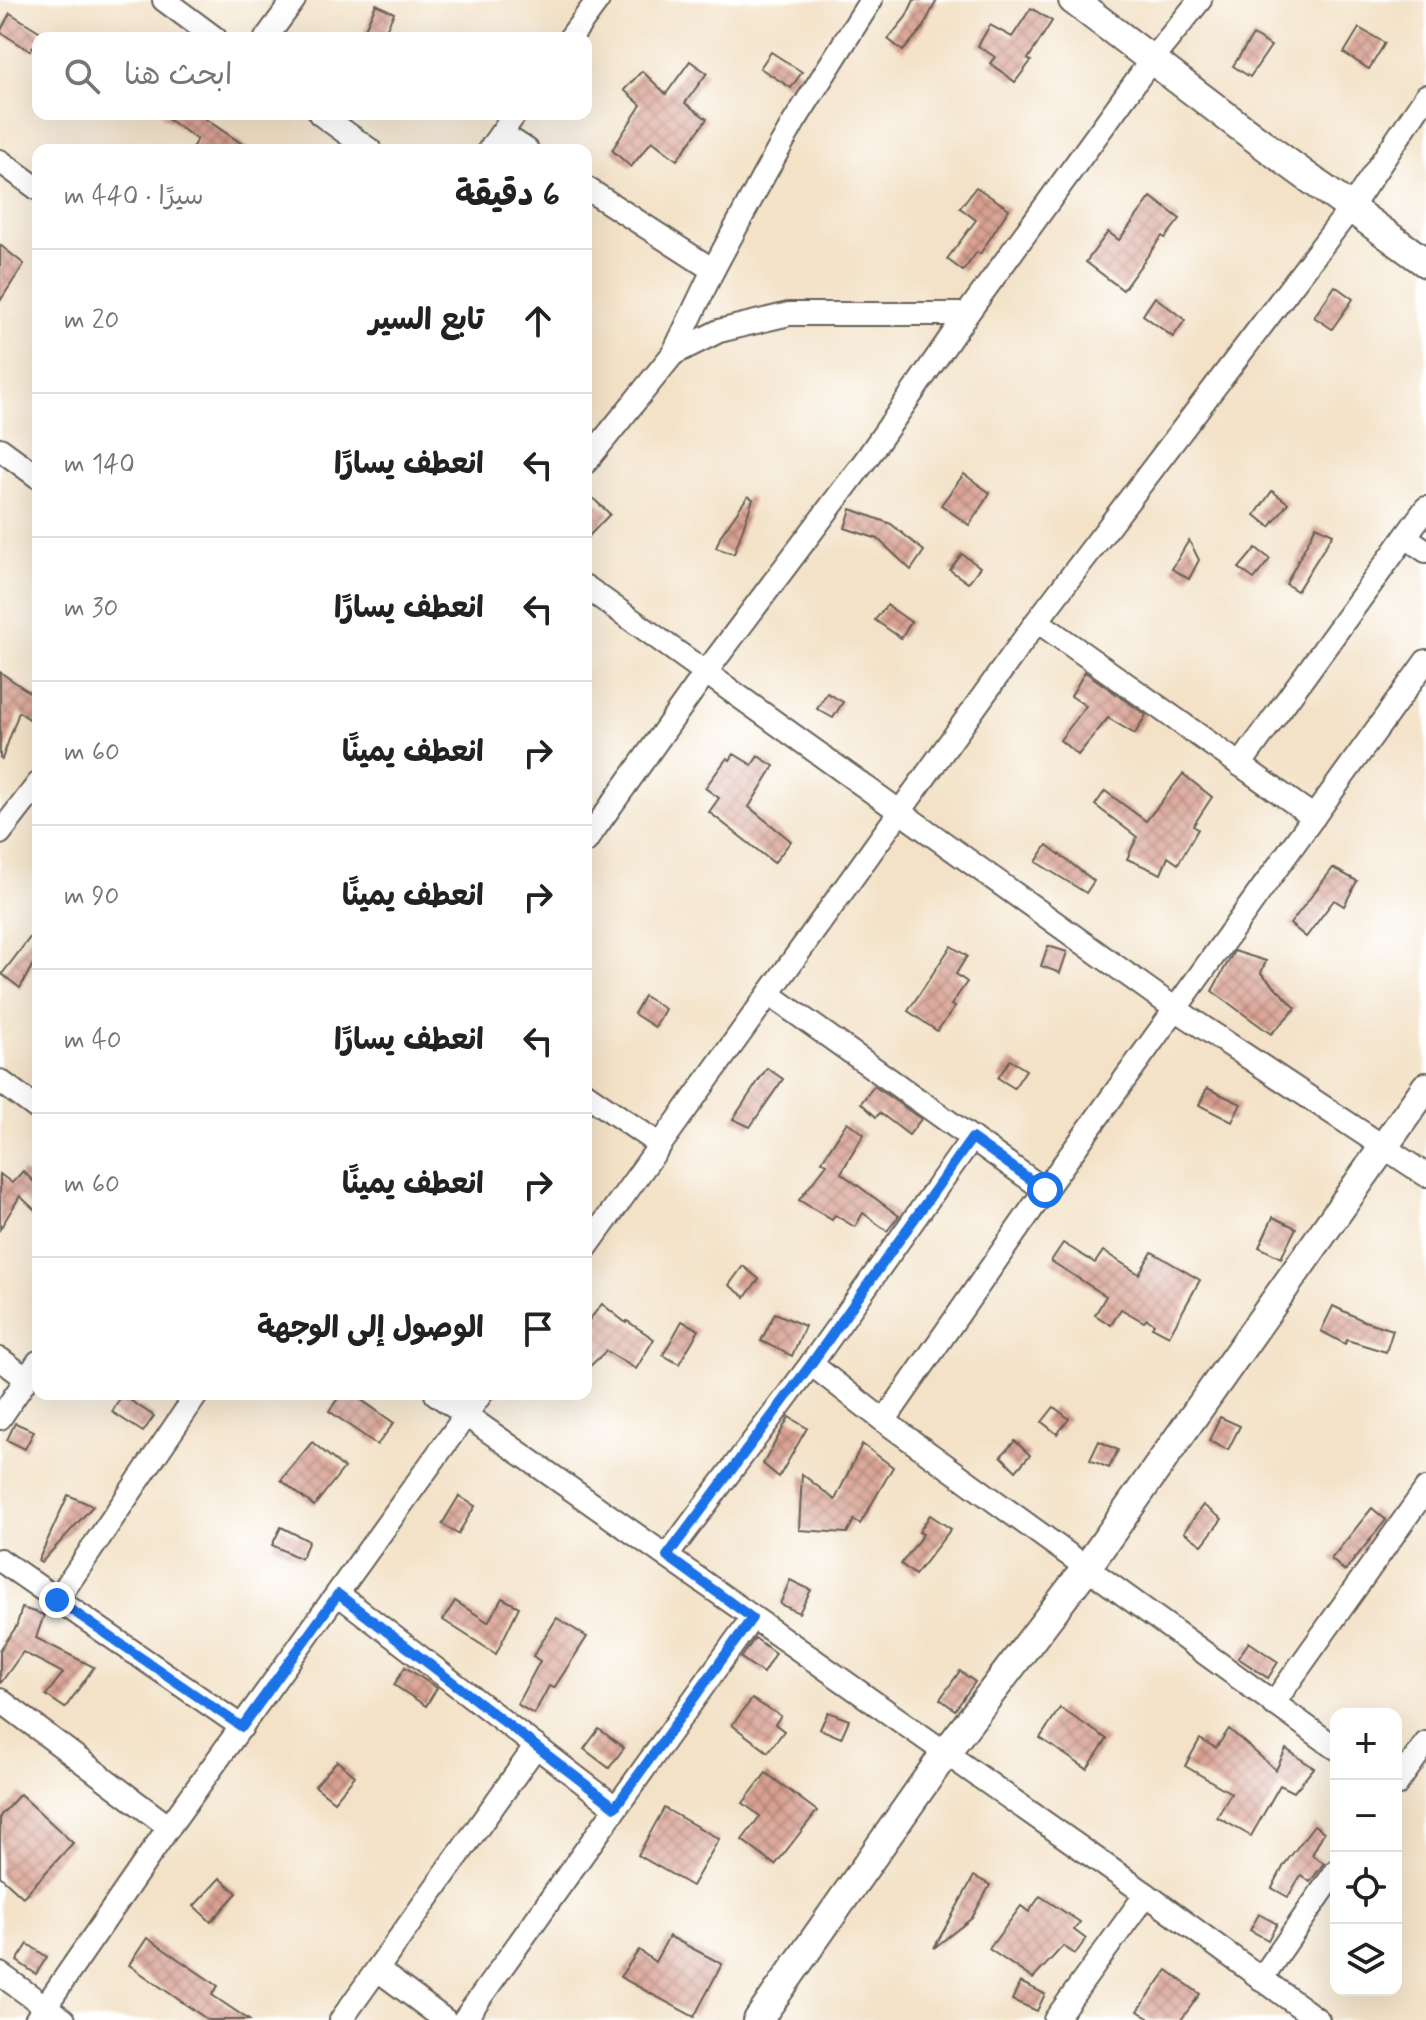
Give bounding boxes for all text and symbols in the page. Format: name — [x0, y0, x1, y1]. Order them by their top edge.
search box — [32, 32, 592, 120]
icon: search — [60, 54, 104, 98]
text: ابحث هنا — [124, 56, 232, 95]
text: 6 دقيقة — [455, 173, 560, 218]
text: سيرًا · 440 m — [64, 180, 204, 214]
icon: ahead — [516, 299, 560, 343]
text: تابع السير — [369, 301, 484, 340]
text: 20 m — [64, 304, 119, 338]
icon: left — [516, 443, 560, 487]
text: انعطف يسارًا — [334, 445, 484, 484]
text: 140 m — [64, 448, 135, 482]
icon: left — [516, 587, 560, 631]
text: انعطف يسارًا — [334, 589, 484, 628]
text: 30 m — [64, 592, 118, 626]
icon: right — [516, 731, 560, 775]
text: انعطف يمينًا — [342, 733, 484, 772]
text: 60 m — [64, 736, 120, 770]
icon: right — [516, 875, 560, 919]
text: انعطف يمينًا — [342, 877, 484, 916]
text: 90 m — [64, 880, 119, 914]
icon: left — [516, 1019, 560, 1063]
text: انعطف يسارًا — [334, 1021, 484, 1060]
text: 40 m — [64, 1024, 122, 1058]
icon: right — [516, 1163, 560, 1207]
text: انعطف يمينًا — [342, 1165, 484, 1204]
text: 60 m — [64, 1168, 120, 1202]
route start — [1027, 1172, 1063, 1208]
icon: arrive — [516, 1307, 560, 1351]
text: الوصول إلى الوجهة — [257, 1309, 484, 1348]
route end — [39, 1582, 75, 1618]
map controls — [1330, 1708, 1402, 1996]
button: + — [1330, 1708, 1402, 1780]
button: − — [1330, 1780, 1402, 1852]
button: locate — [1330, 1852, 1402, 1924]
button: layers — [1330, 1924, 1402, 1996]

